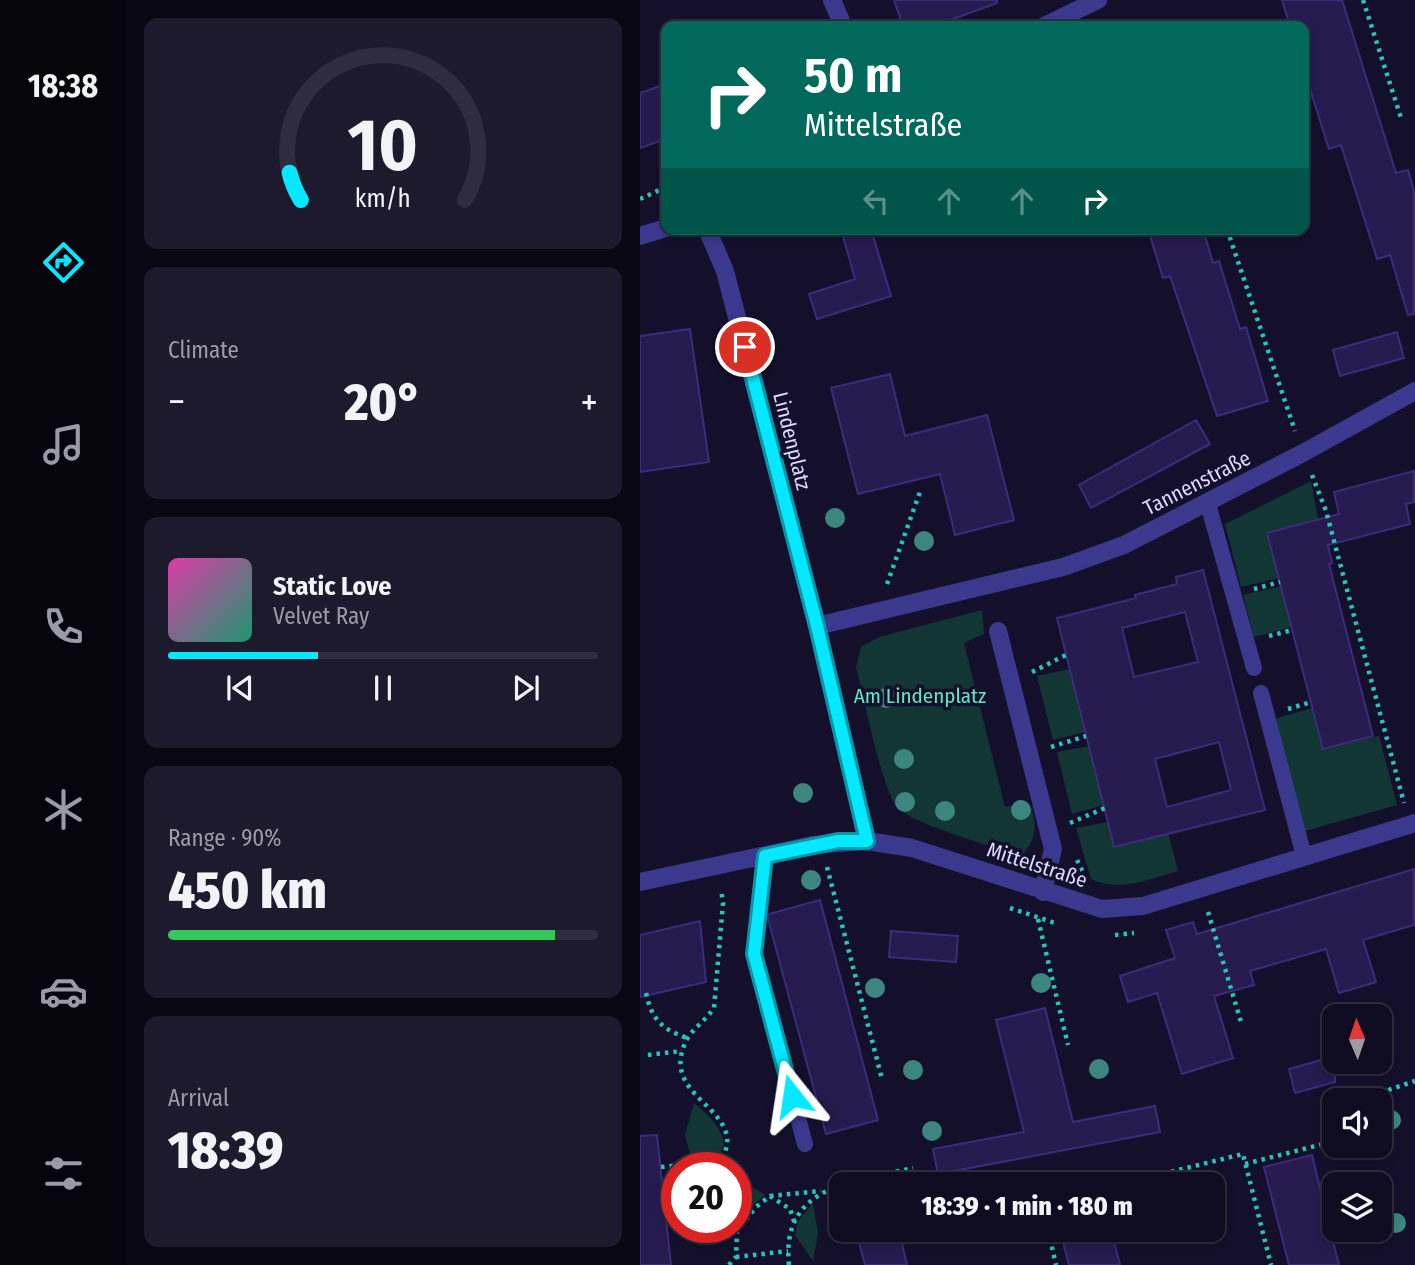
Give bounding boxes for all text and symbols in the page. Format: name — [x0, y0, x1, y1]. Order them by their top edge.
text: 50 m — [804, 46, 902, 105]
icon: right — [689, 49, 780, 140]
text: 18:38 — [28, 67, 98, 105]
text: 10 — [348, 102, 418, 189]
text: Mittelstraße — [804, 106, 962, 144]
icon: left — [857, 182, 895, 220]
icon: ahead — [930, 182, 968, 220]
icon: ahead — [1003, 182, 1041, 220]
icon: right — [1076, 182, 1114, 220]
text: km/h — [355, 184, 411, 214]
icon: directions — [39, 238, 88, 287]
pin — [715, 317, 775, 377]
icon: arrive — [726, 328, 764, 366]
text: Climate — [168, 336, 239, 364]
text: 20° — [344, 371, 422, 434]
text: − — [168, 379, 185, 425]
text: + — [581, 379, 598, 425]
street label: Lindenplatz — [767, 389, 817, 493]
icon: music — [39, 420, 88, 469]
street label: Tannenstraße — [1139, 445, 1255, 521]
text: Static Love — [273, 571, 391, 602]
icon: phone — [39, 602, 88, 651]
text: Velvet Ray — [273, 602, 369, 630]
icon: previous — [221, 669, 259, 707]
icon: pause — [364, 669, 402, 707]
icon: next — [507, 669, 545, 707]
park label: Am Lindenplatz — [854, 683, 986, 709]
icon: climate — [39, 785, 88, 834]
text: Range · 90% — [168, 824, 282, 852]
street label: Mittelstraße — [984, 837, 1090, 893]
text: 450 km — [168, 859, 327, 922]
icon: car — [39, 967, 88, 1016]
north arrow — [1322, 1004, 1392, 1074]
map controls — [1322, 1004, 1392, 1242]
position arrow — [755, 1059, 829, 1133]
text: Arrival — [168, 1084, 229, 1112]
button: sound — [1322, 1088, 1392, 1158]
text: 18:39 — [168, 1119, 283, 1182]
icon: filters — [39, 1149, 88, 1198]
speed limit sign: 20 — [661, 1152, 752, 1243]
button: layers — [1322, 1172, 1392, 1242]
text: 18:39 · 1 min · 180 m — [921, 1191, 1133, 1222]

